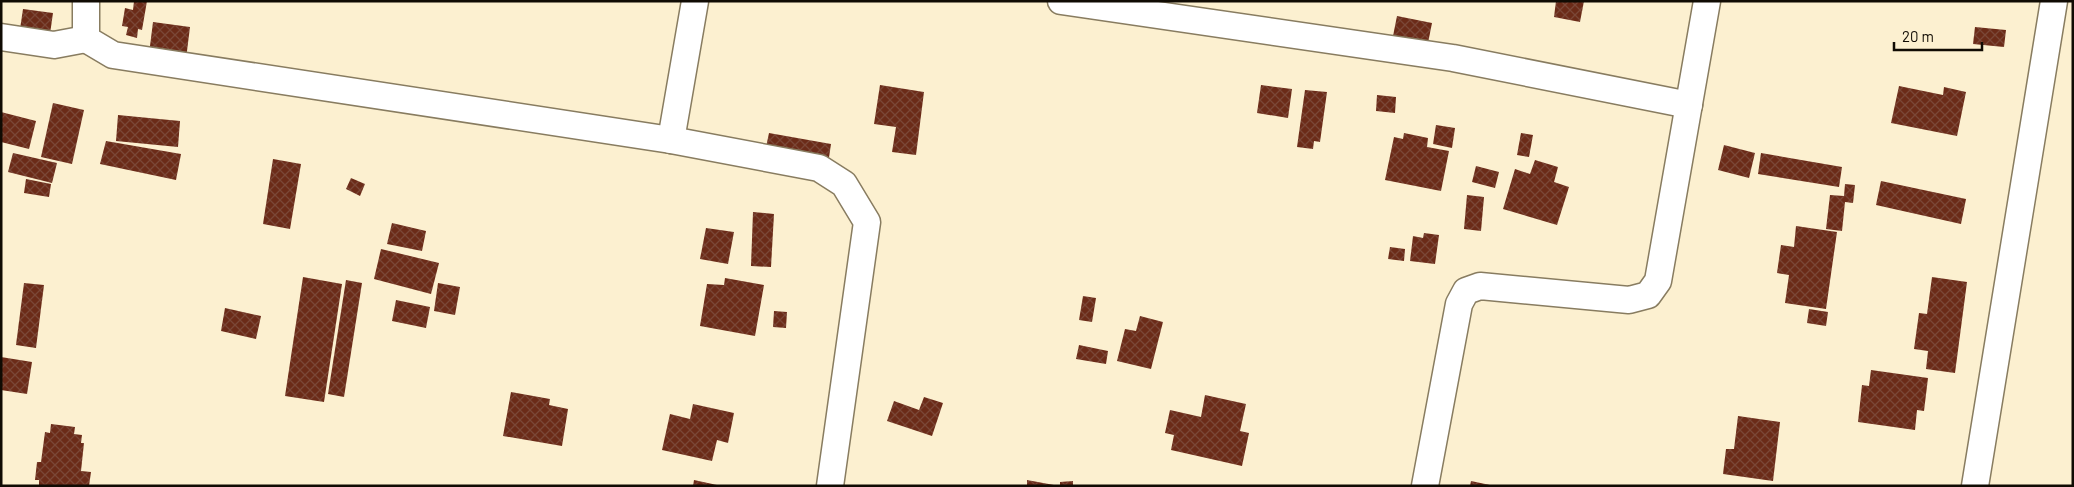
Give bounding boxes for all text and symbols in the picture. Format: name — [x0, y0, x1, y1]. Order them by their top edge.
scale bar — [1894, 20, 1982, 52]
text: 20 m — [1902, 27, 1934, 45]

